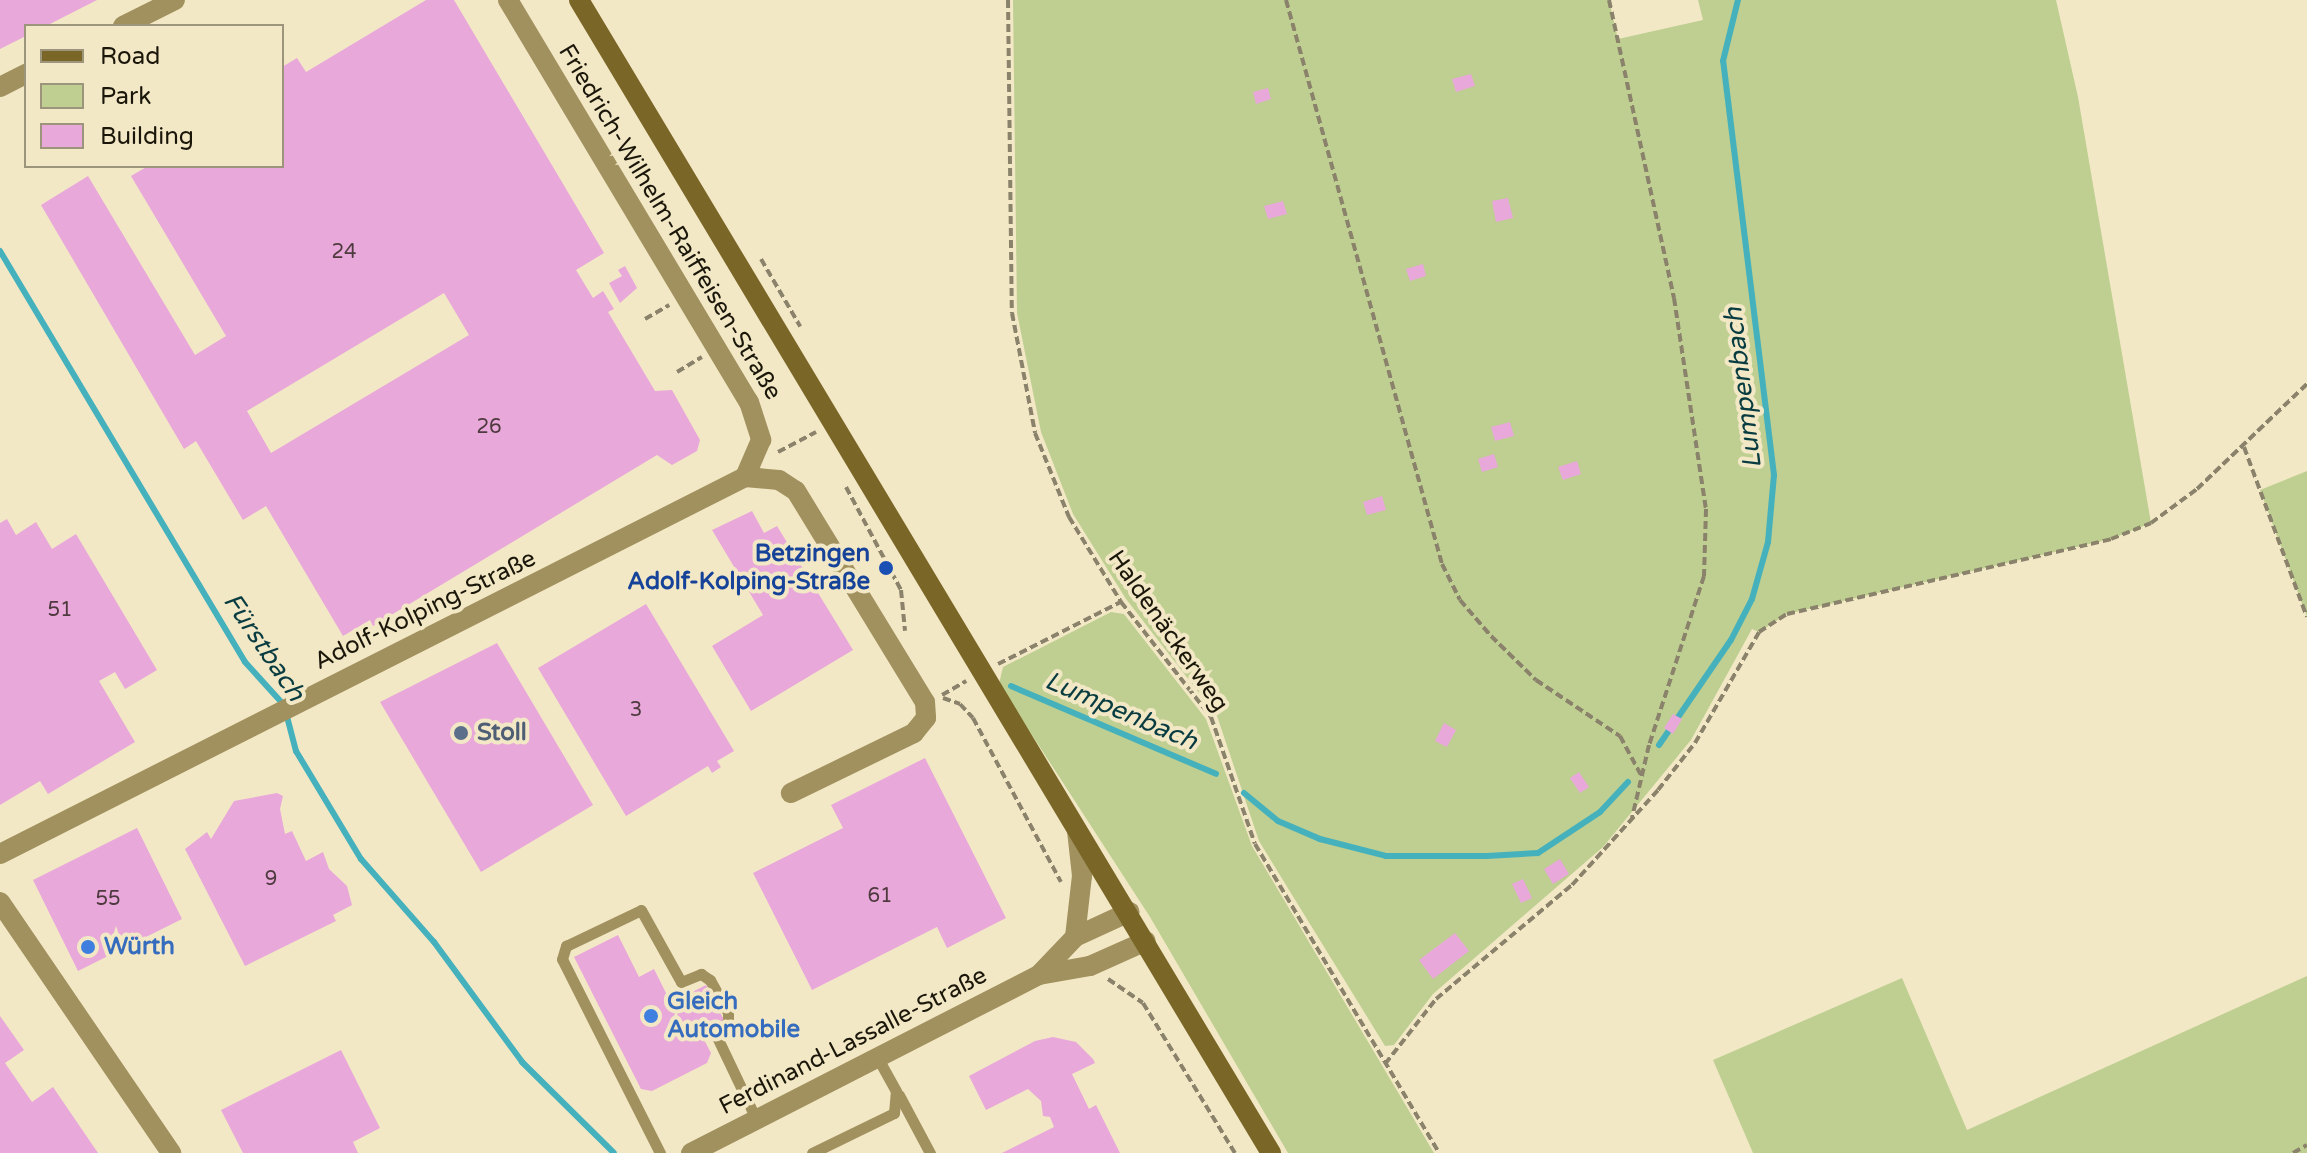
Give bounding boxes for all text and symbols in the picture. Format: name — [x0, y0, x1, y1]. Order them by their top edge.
legend — [24, 24, 284, 168]
street label: Friedrich-Wilhelm-Raiffeisen-Straße — [552, 39, 788, 405]
text: Road — [100, 42, 160, 71]
text: Park — [100, 82, 151, 111]
text: Building — [100, 122, 194, 151]
house number: 24 — [331, 240, 357, 264]
water label: Lumpenbach — [1718, 306, 1768, 470]
house number: 26 — [476, 415, 502, 439]
place label: Betzingen Adolf-Kolping-Straße — [627, 540, 870, 596]
street label: Adolf-Kolping-Straße — [310, 544, 540, 676]
street label: Haldenäckerweg — [1102, 545, 1234, 717]
marker: Betzingen Adolf-Kolping-Straße — [877, 559, 895, 577]
water label: Fürstbach — [216, 587, 312, 707]
house number: 51 — [47, 598, 73, 622]
water label: Lumpenbach — [1040, 665, 1202, 757]
house number: 3 — [630, 698, 642, 722]
place label: Stoll — [477, 719, 527, 747]
marker: Stoll — [452, 724, 470, 742]
house number: 9 — [265, 867, 277, 891]
house number: 61 — [867, 884, 893, 908]
house number: 55 — [95, 887, 121, 911]
place label: Würth — [104, 933, 175, 961]
marker: Würth — [79, 938, 97, 956]
street label: Ferdinand-Lassalle-Straße — [714, 961, 992, 1121]
place label: Gleich Automobile — [667, 988, 800, 1044]
marker: Gleich Automobile — [642, 1007, 660, 1025]

